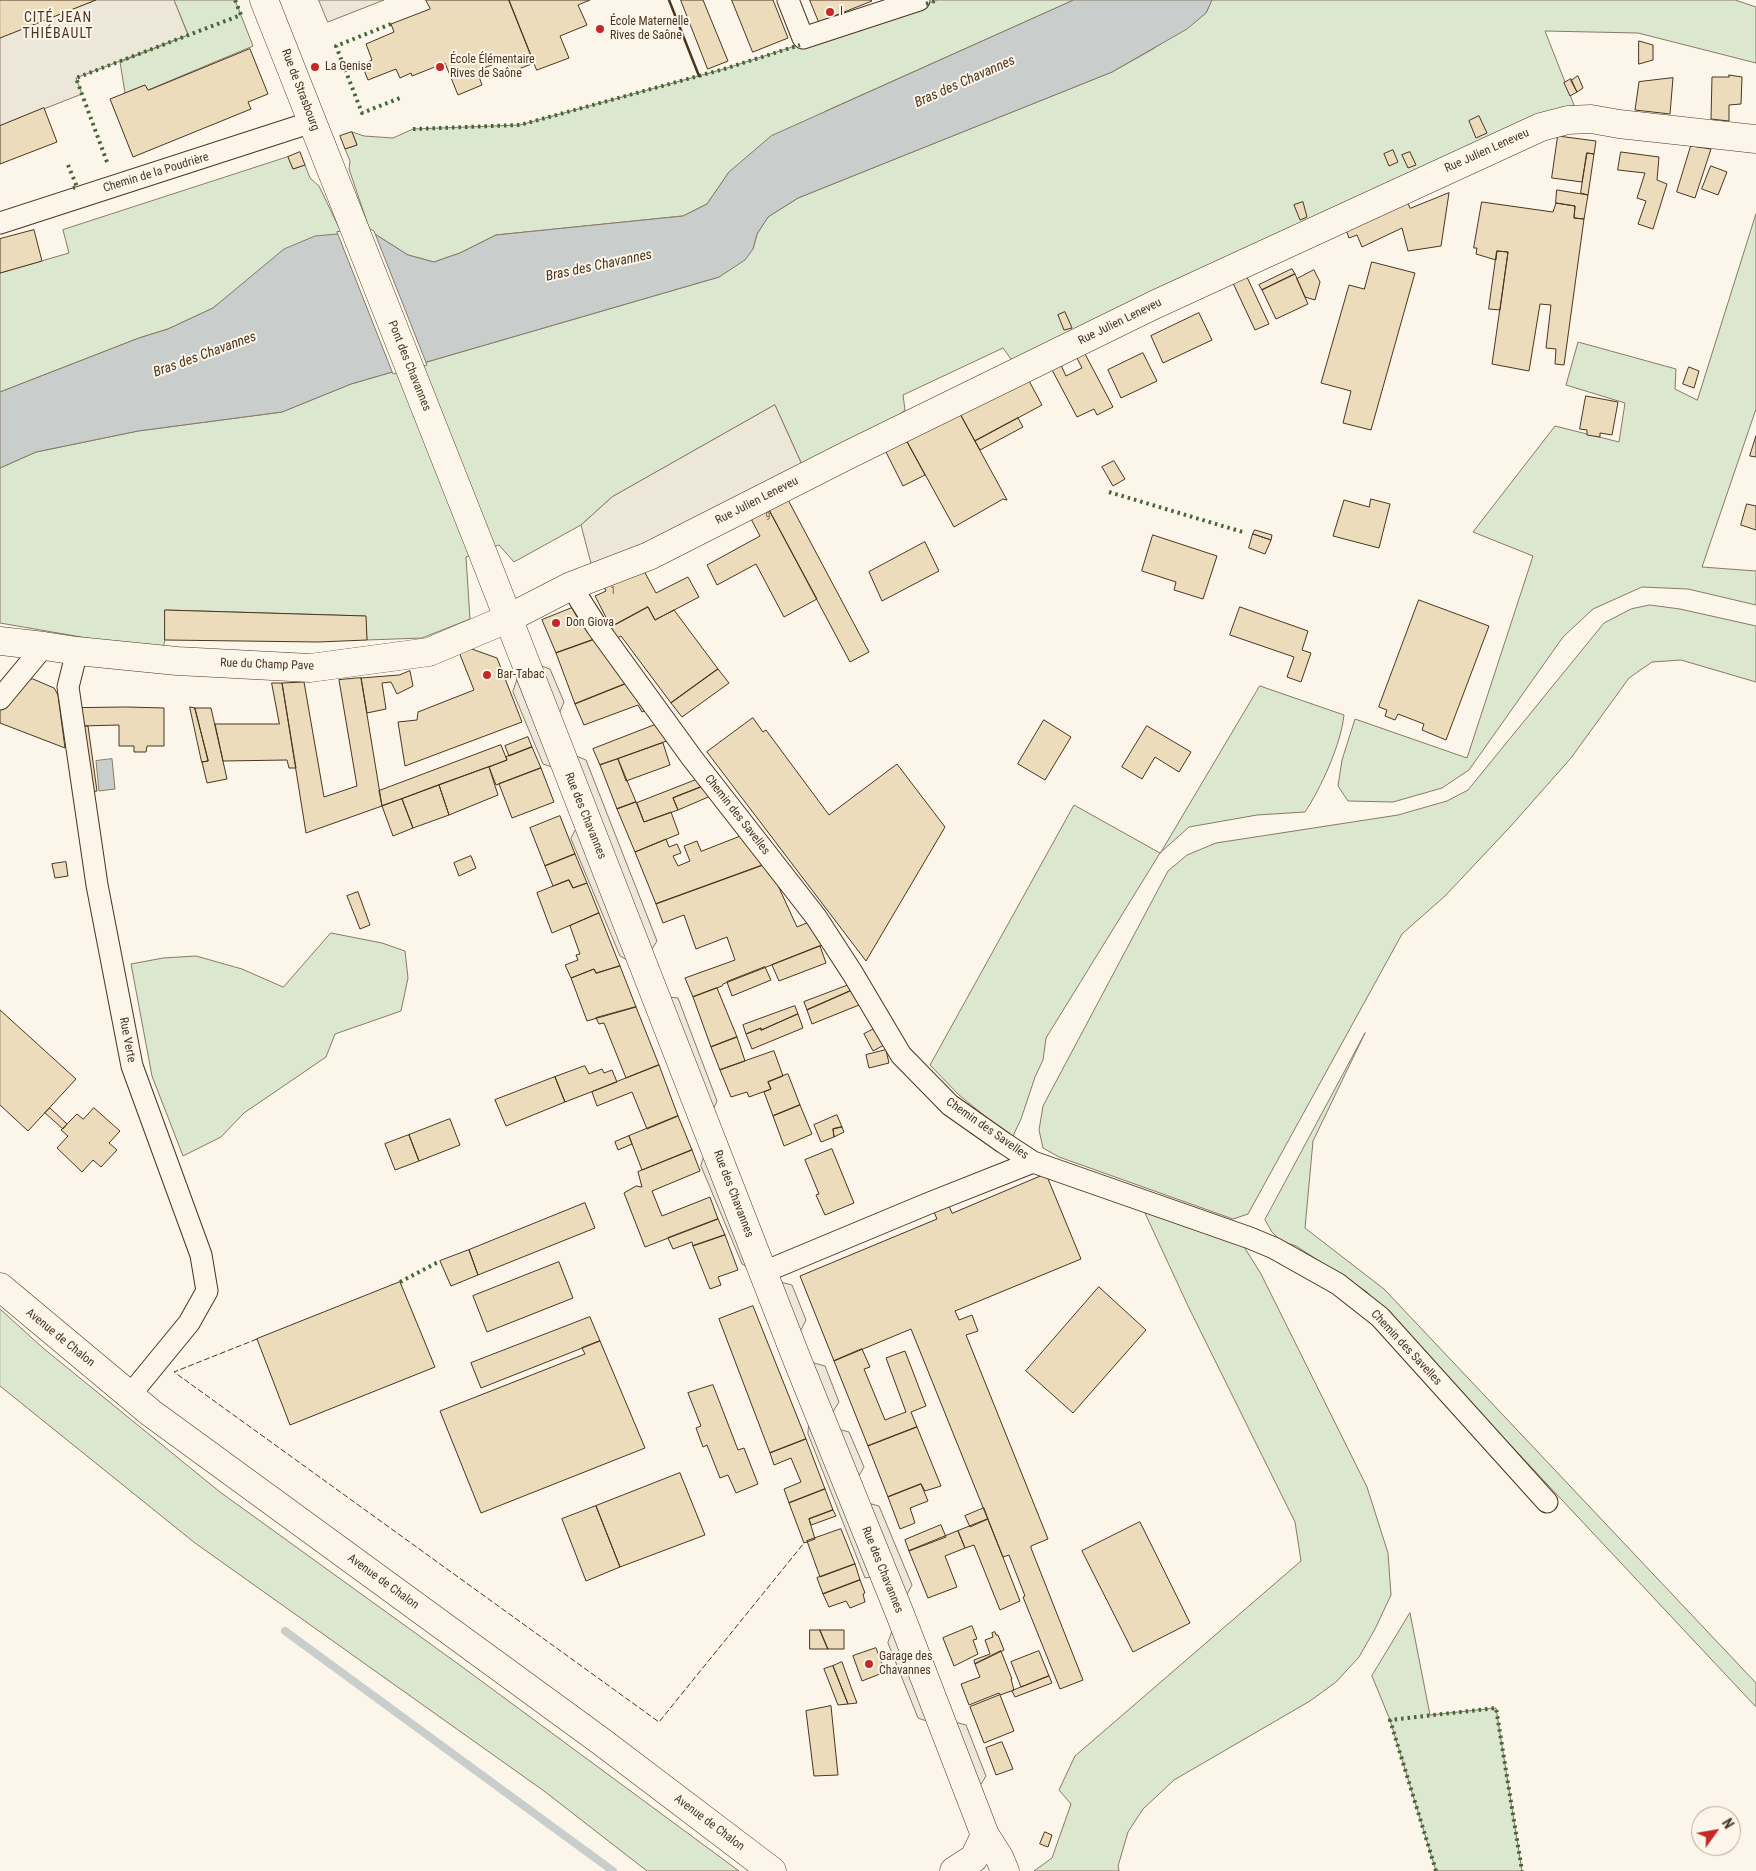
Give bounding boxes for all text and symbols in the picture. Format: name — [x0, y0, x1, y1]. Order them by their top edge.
place label: I — [840, 5, 843, 19]
marker: I — [824, 6, 836, 18]
district label: CITÉ JEAN THIÉBAULT — [21, 10, 95, 42]
place label: École Maternelle Rives de Saône — [610, 15, 689, 43]
marker: École Maternelle Rives de Saône — [594, 23, 606, 35]
street label: Rue de Strasbourg — [278, 47, 322, 133]
water label: Bras des Chavannes — [912, 52, 1018, 112]
place label: École Élémentaire Rives de Saône — [450, 53, 535, 81]
place label: La Genise — [325, 60, 372, 74]
marker: La Genise — [309, 61, 321, 73]
marker: École Élémentaire Rives de Saône — [434, 61, 446, 73]
street label: Rue Julien Leneveu — [1442, 126, 1532, 176]
street label: Chemin de la Poudrière — [101, 150, 211, 196]
water label: Bras des Chavannes — [544, 247, 654, 285]
street label: Rue Julien Leneveu — [1076, 296, 1164, 348]
street label: Pont des Chavannes — [384, 319, 434, 413]
water label: Bras des Chavannes — [151, 329, 259, 381]
street label: Rue Julien Leneveu — [713, 474, 801, 528]
house number: 9 — [766, 511, 770, 523]
house number: 1 — [611, 585, 615, 597]
place label: Don Giova — [566, 616, 614, 630]
marker: Don Giova — [550, 617, 562, 629]
street label: Rue du Champ Pave — [220, 656, 314, 674]
place label: Bar-Tabac — [497, 668, 544, 682]
marker: Bar-Tabac — [481, 669, 493, 681]
street label: Rue des Chavannes — [561, 771, 609, 861]
street label: Chemin des Savelles — [701, 772, 773, 858]
street label: Rue Verte — [116, 1016, 138, 1064]
street label: Chemin des Savelles — [943, 1095, 1031, 1163]
street label: Rue des Chavannes — [710, 1148, 756, 1240]
street label: Avenue de Chalon — [23, 1306, 97, 1370]
street label: Chemin des Savelles — [1367, 1307, 1445, 1389]
street label: Rue des Chavannes — [858, 1525, 906, 1615]
street label: Avenue de Chalon — [345, 1551, 421, 1613]
place label: Garage des Chavannes — [879, 1650, 932, 1678]
marker: Garage des Chavannes — [863, 1658, 875, 1670]
street label: Avenue de Chalon — [671, 1792, 747, 1854]
north arrow — [1691, 1806, 1741, 1856]
text: N — [1719, 1816, 1737, 1831]

